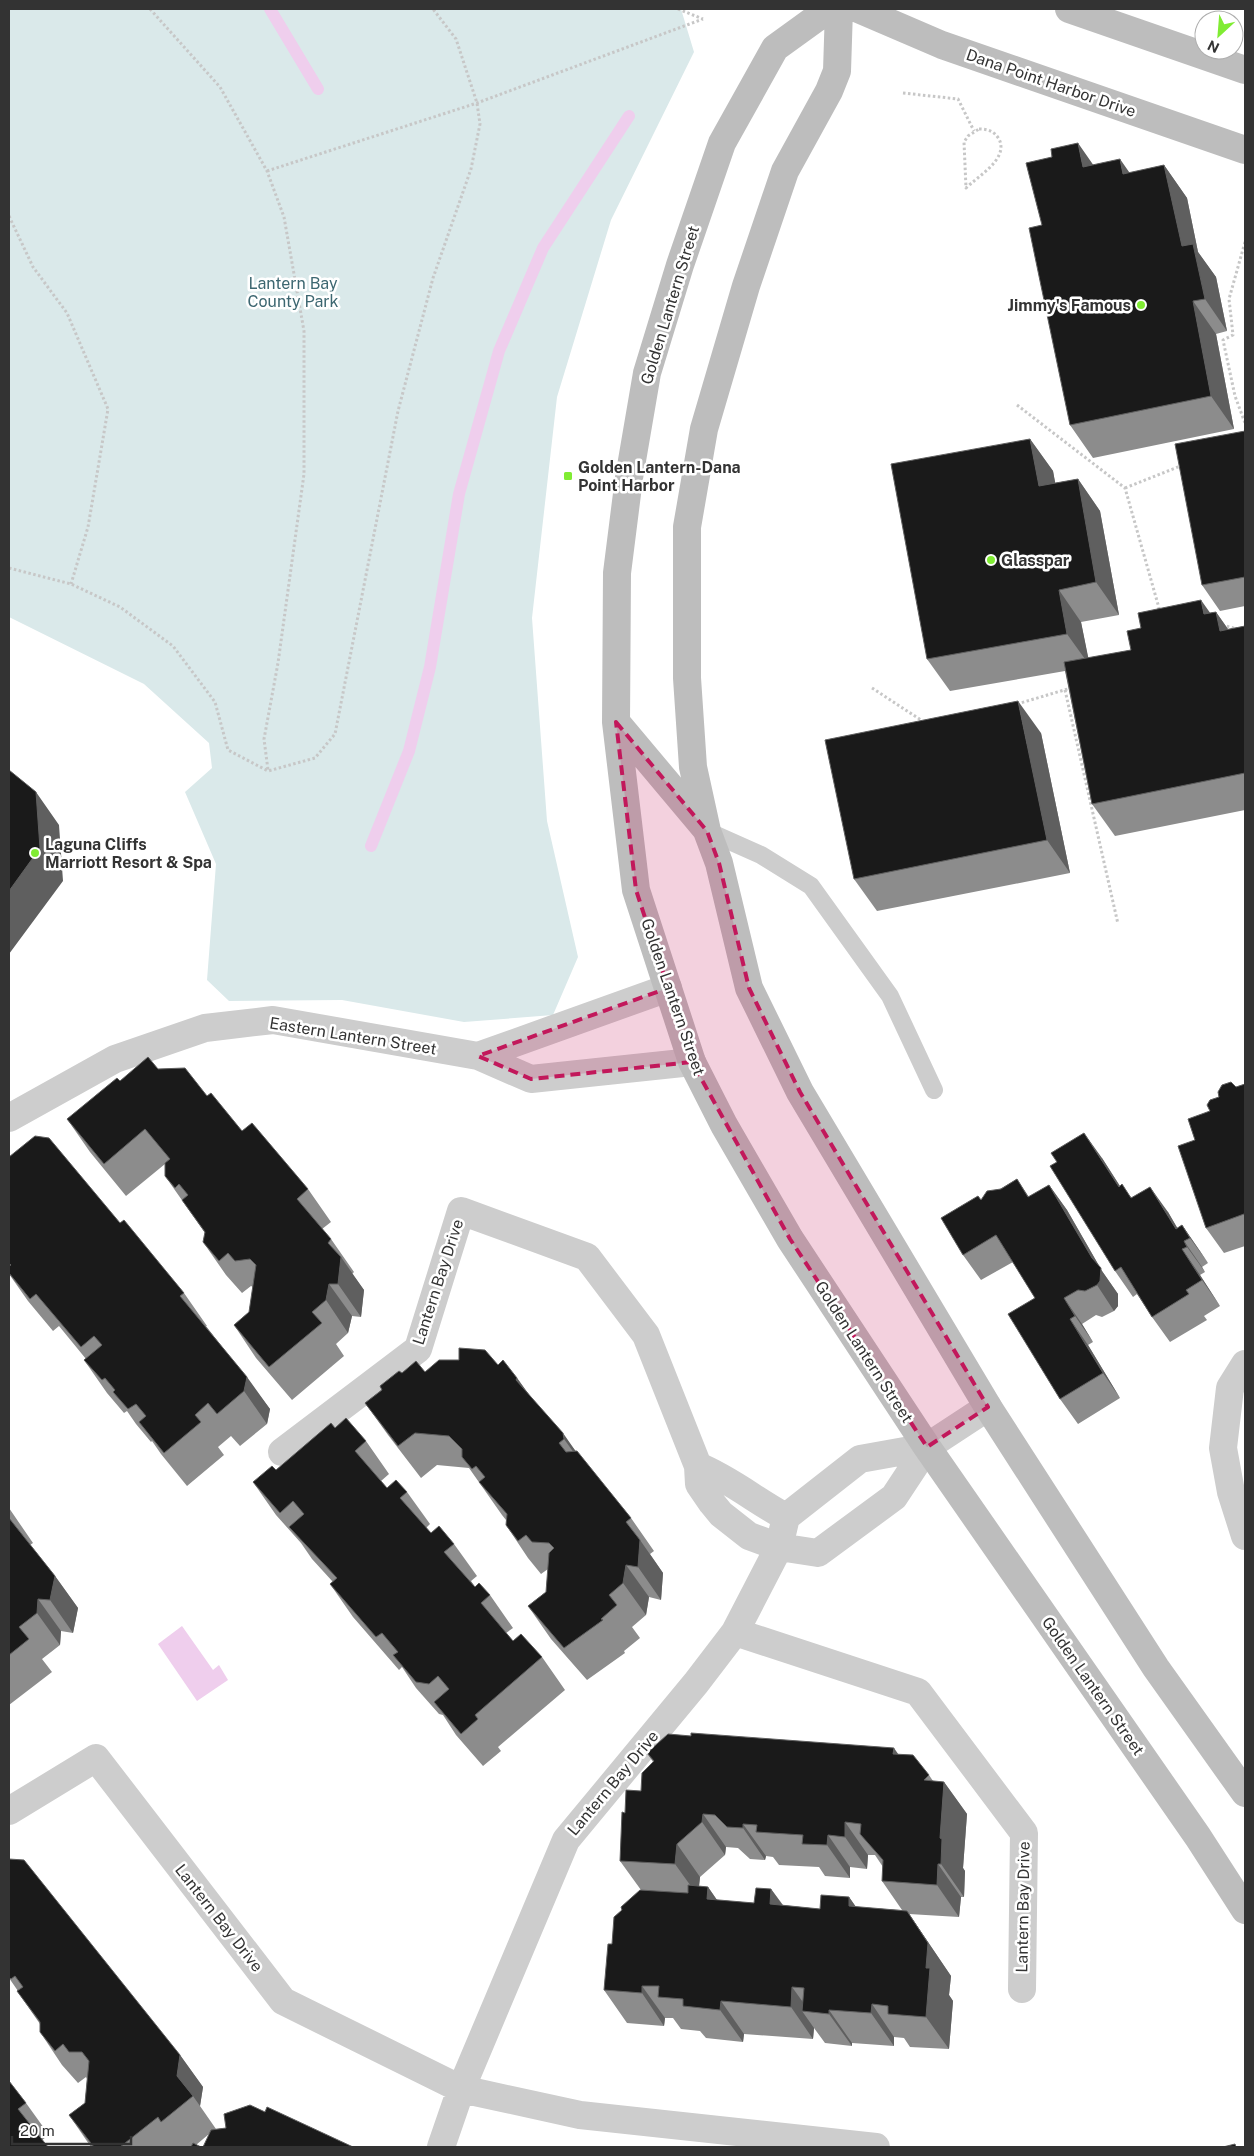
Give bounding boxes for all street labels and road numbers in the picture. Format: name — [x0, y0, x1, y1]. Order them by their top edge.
street label: Dana Point Harbor Drive — [964, 45, 1138, 121]
street label: Golden Lantern Street — [637, 223, 703, 387]
street label: Golden Lantern Street — [637, 916, 709, 1078]
street label: Eastern Lantern Street — [268, 1013, 438, 1059]
street label: Lantern Bay Drive — [409, 1217, 467, 1347]
street label: Golden Lantern Street — [811, 1278, 917, 1426]
street label: Golden Lantern Street — [1038, 1613, 1148, 1759]
street label: Lantern Bay Drive — [564, 1727, 662, 1839]
street label: Lantern Bay Drive — [1012, 1841, 1034, 1973]
street label: Lantern Bay Drive — [171, 1860, 267, 1976]

